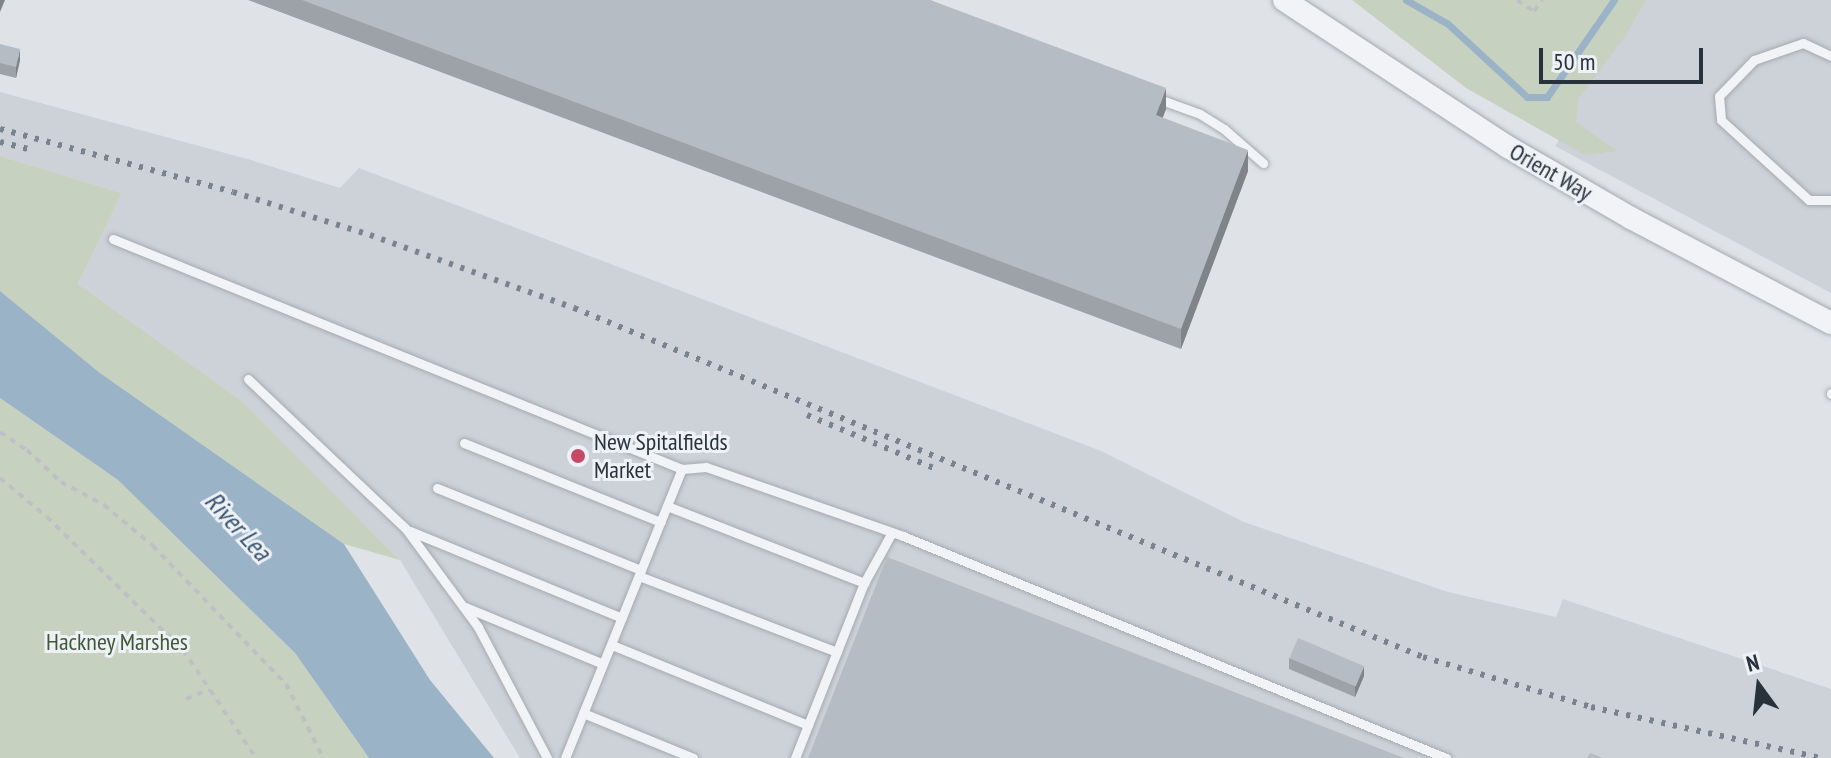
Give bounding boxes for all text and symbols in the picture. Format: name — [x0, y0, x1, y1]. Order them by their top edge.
scale bar — [1543, 32, 1707, 82]
text: 50 m — [1553, 46, 1595, 77]
street label: Orient Way — [1504, 137, 1598, 207]
place label: New Spitalfields Market — [594, 428, 728, 484]
marker: New Spitalfields Market — [569, 447, 587, 465]
water label: River Lea — [199, 485, 277, 567]
park label: Hackney Marshes — [46, 628, 188, 656]
north arrow — [1719, 646, 1799, 726]
text: N — [1743, 648, 1762, 678]

